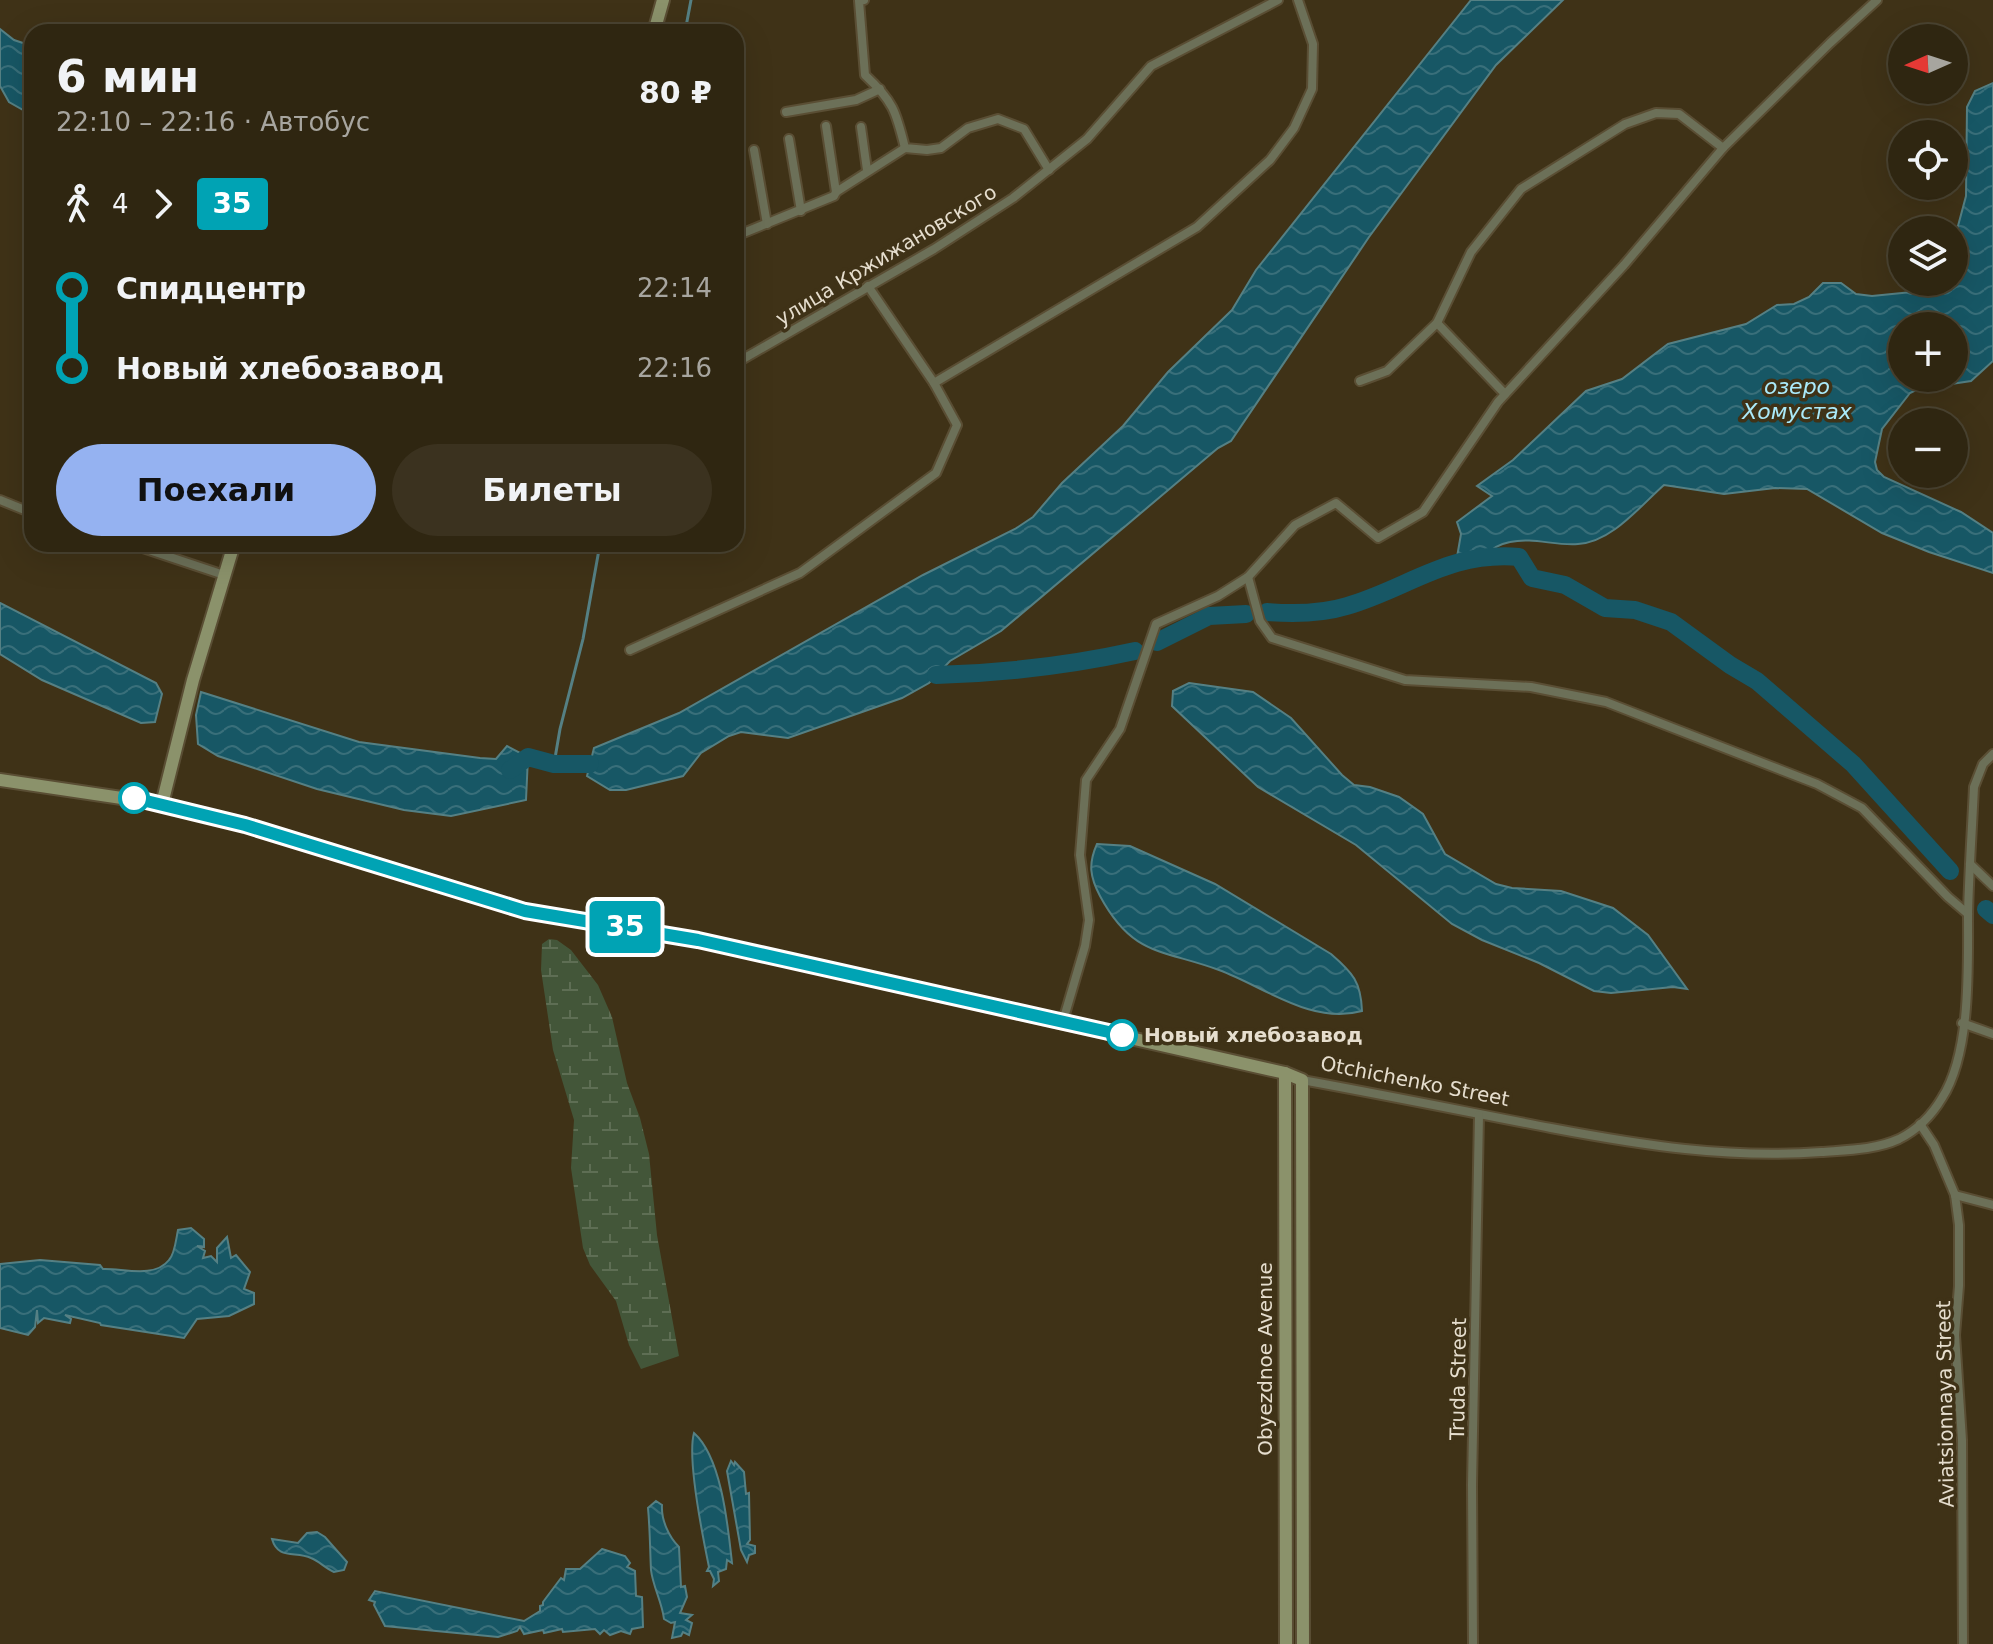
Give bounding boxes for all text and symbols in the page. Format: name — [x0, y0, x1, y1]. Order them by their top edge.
north arrow — [1888, 24, 1968, 104]
map controls — [1888, 24, 1968, 488]
text: 6 мин — [56, 51, 199, 102]
text: 80 ₽ — [639, 75, 712, 110]
text: 22:10 – 22:16 · Автобус — [56, 107, 370, 137]
button: locate — [1888, 120, 1968, 200]
street label: улица Кржижановского — [771, 180, 1001, 330]
icon: walk — [56, 182, 100, 226]
icon: forward — [141, 182, 185, 226]
text: 35 — [213, 187, 252, 220]
text: 4 — [112, 189, 129, 219]
button: layers — [1888, 216, 1968, 296]
text: Спидцентр — [116, 271, 306, 306]
text: 22:14 — [637, 273, 712, 303]
button: + — [1888, 312, 1968, 392]
text: Новый хлебозавод — [116, 351, 444, 386]
text: 22:16 — [637, 353, 712, 383]
water label: озеро Хомустах — [1741, 374, 1853, 424]
button: − — [1888, 408, 1968, 488]
button: Поехали — [56, 444, 376, 536]
button: Билеты — [392, 444, 712, 536]
unlabelled marker — [119, 783, 149, 813]
line badge: 35 — [589, 901, 661, 953]
text: 35 — [606, 910, 644, 943]
marker: Новый хлебозавод — [1107, 1020, 1137, 1050]
place label: Новый хлебозавод — [1144, 1023, 1363, 1047]
street label: Otchichenko Street — [1319, 1051, 1512, 1111]
street label: Obyezdnoe Avenue — [1253, 1262, 1277, 1456]
street label: Aviatsionnaya Street — [1931, 1300, 1959, 1508]
street label: Truda Street — [1445, 1318, 1471, 1441]

